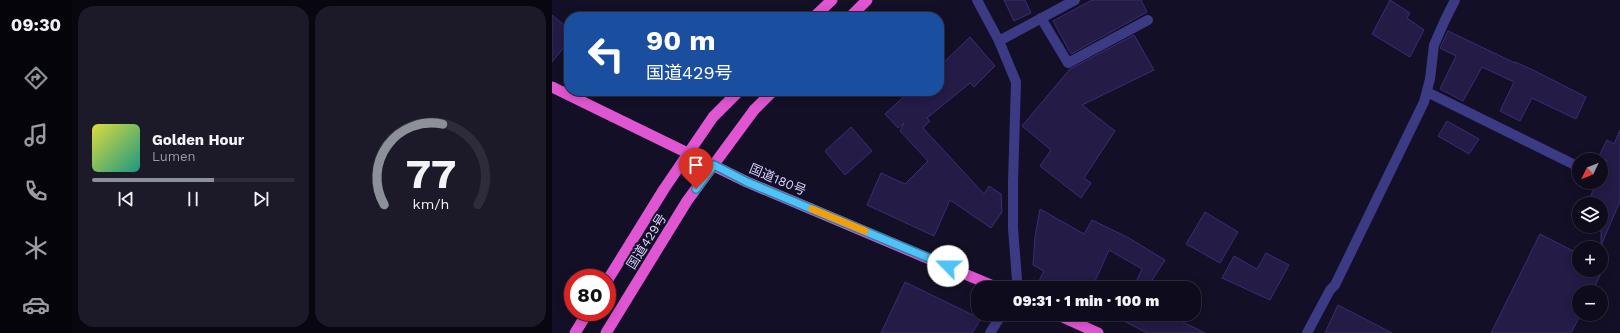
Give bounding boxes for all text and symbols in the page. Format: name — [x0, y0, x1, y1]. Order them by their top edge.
text: 09:30 — [11, 14, 61, 35]
text: 90 m — [646, 24, 716, 57]
icon: left — [580, 28, 632, 80]
text: 国道429号 — [646, 62, 733, 83]
icon: directions — [22, 64, 50, 92]
icon: music — [22, 121, 50, 149]
text: Golden Hour — [152, 131, 244, 149]
text: 77 — [405, 148, 456, 197]
pin — [679, 148, 713, 189]
text: Lumen — [152, 149, 196, 164]
north arrow — [1572, 153, 1608, 189]
map controls — [1572, 153, 1608, 321]
icon: arrive — [685, 154, 707, 176]
street label: 国道180号 — [747, 161, 808, 198]
icon: phone — [22, 177, 50, 205]
icon: previous — [115, 188, 137, 210]
icon: pause — [182, 188, 204, 210]
icon: next — [250, 188, 272, 210]
text: km/h — [412, 195, 449, 211]
button: layers — [1572, 197, 1608, 233]
street label: 国道429号 — [623, 211, 669, 272]
icon: climate — [22, 234, 50, 262]
button: + — [1572, 241, 1608, 277]
position arrow — [927, 245, 969, 287]
speed limit sign: 80 — [564, 269, 616, 321]
button: − — [1572, 285, 1608, 321]
icon: car — [22, 291, 50, 319]
text: 09:31 · 1 min · 100 m — [1013, 292, 1159, 310]

